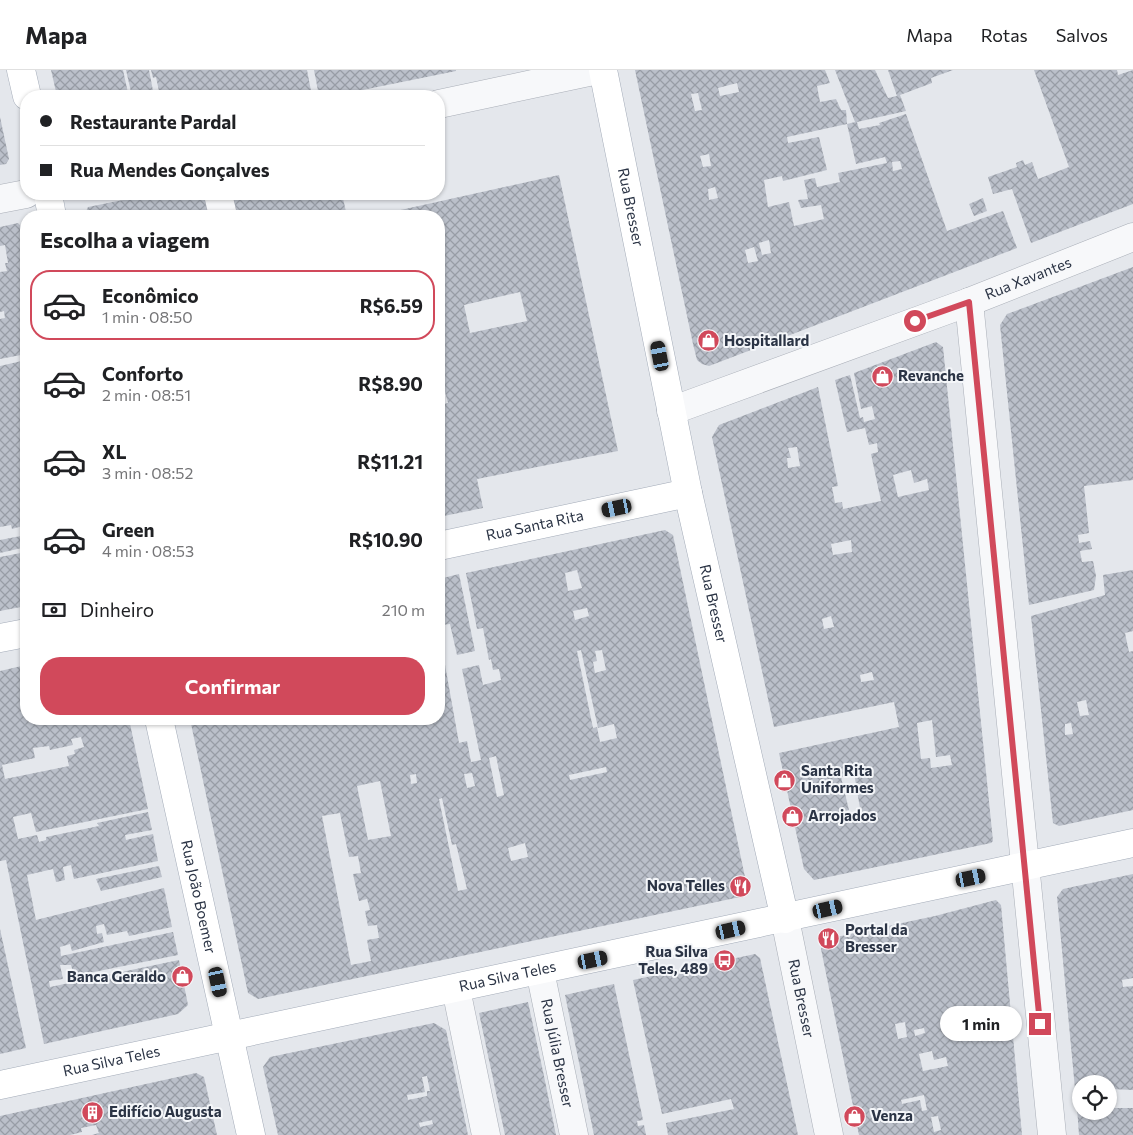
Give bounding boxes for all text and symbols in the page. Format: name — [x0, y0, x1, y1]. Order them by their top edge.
text: Mapa — [25, 20, 87, 49]
text: Mapa — [906, 24, 953, 46]
text: Rotas — [981, 24, 1028, 46]
text: Salvos — [1056, 24, 1108, 46]
text: Restaurante Pardal — [70, 110, 237, 133]
text: Rua Mendes Gonçalves — [70, 158, 270, 181]
street label: Rua Bresser — [615, 166, 648, 248]
text: Escolha a viagem — [40, 226, 210, 253]
street label: Rua Xavantes — [982, 252, 1074, 303]
icon: car — [42, 283, 87, 328]
text: Econômico — [102, 284, 199, 307]
text: R$6.59 — [360, 294, 423, 317]
text: 1 min · 08:50 — [102, 307, 193, 326]
route start — [904, 310, 926, 332]
shop icon: Hospitallard — [696, 329, 720, 353]
place label: Hospitallard — [724, 331, 809, 349]
car — [649, 340, 670, 372]
icon: car — [42, 361, 87, 406]
text: Conforto — [102, 362, 183, 385]
shop icon: Revanche — [870, 364, 894, 388]
place label: Revanche — [898, 366, 964, 384]
text: R$8.90 — [358, 372, 423, 395]
text: 2 min · 08:51 — [102, 385, 191, 404]
icon: car — [42, 439, 87, 484]
text: XL — [102, 440, 127, 463]
text: R$11.21 — [357, 450, 423, 473]
text: 3 min · 08:52 — [102, 463, 193, 482]
car — [600, 498, 633, 518]
street label: Rua Santa Rita — [484, 505, 585, 544]
icon: car — [42, 517, 87, 562]
text: Green — [102, 518, 154, 541]
text: R$10.90 — [349, 528, 423, 551]
text: 4 min · 08:53 — [102, 541, 194, 560]
street label: Rua Bresser — [697, 562, 732, 644]
icon: cash — [40, 596, 68, 624]
text: Dinheiro — [80, 598, 154, 621]
text: 210 m — [382, 600, 425, 619]
button: Confirmar — [40, 657, 425, 715]
place label: Santa Rita Uniformes — [801, 761, 874, 796]
shop icon: Santa Rita Uniformes — [773, 768, 797, 792]
shop icon: Arrojados — [780, 804, 804, 828]
place label: Arrojados — [808, 806, 877, 824]
street label: Rua João Boemer — [178, 838, 221, 955]
car — [954, 868, 987, 888]
restaurant icon: Nova Telles — [729, 874, 753, 898]
place label: Nova Telles — [647, 876, 725, 894]
car — [811, 898, 844, 920]
car — [714, 919, 747, 941]
place label: Portal da Bresser — [845, 920, 908, 955]
restaurant icon: Portal da Bresser — [817, 927, 841, 951]
place label: Rua Silva Teles, 489 — [638, 942, 708, 977]
bus stop icon: Rua Silva Teles, 489 — [712, 949, 736, 973]
car — [576, 950, 609, 970]
street label: Rua Silva Teles — [457, 956, 558, 995]
street label: Rua Bresser — [785, 957, 819, 1039]
shop icon: Banca Geraldo — [170, 965, 194, 989]
car — [207, 966, 228, 998]
place label: Banca Geraldo — [67, 967, 166, 985]
street label: Rua Júlia Bresser — [538, 997, 578, 1109]
callout: 1 min — [940, 1006, 1022, 1042]
route end — [1029, 1013, 1051, 1035]
text: 1 min — [962, 1014, 1000, 1033]
street label: Rua Silva Teles — [61, 1041, 162, 1079]
map controls — [1072, 1075, 1117, 1120]
button: locate — [1072, 1075, 1117, 1120]
building icon: Edifício Augusta — [81, 1100, 105, 1124]
place label: Edifício Augusta — [109, 1102, 222, 1120]
shop icon: Venza — [843, 1104, 867, 1128]
place label: Venza — [871, 1106, 913, 1124]

